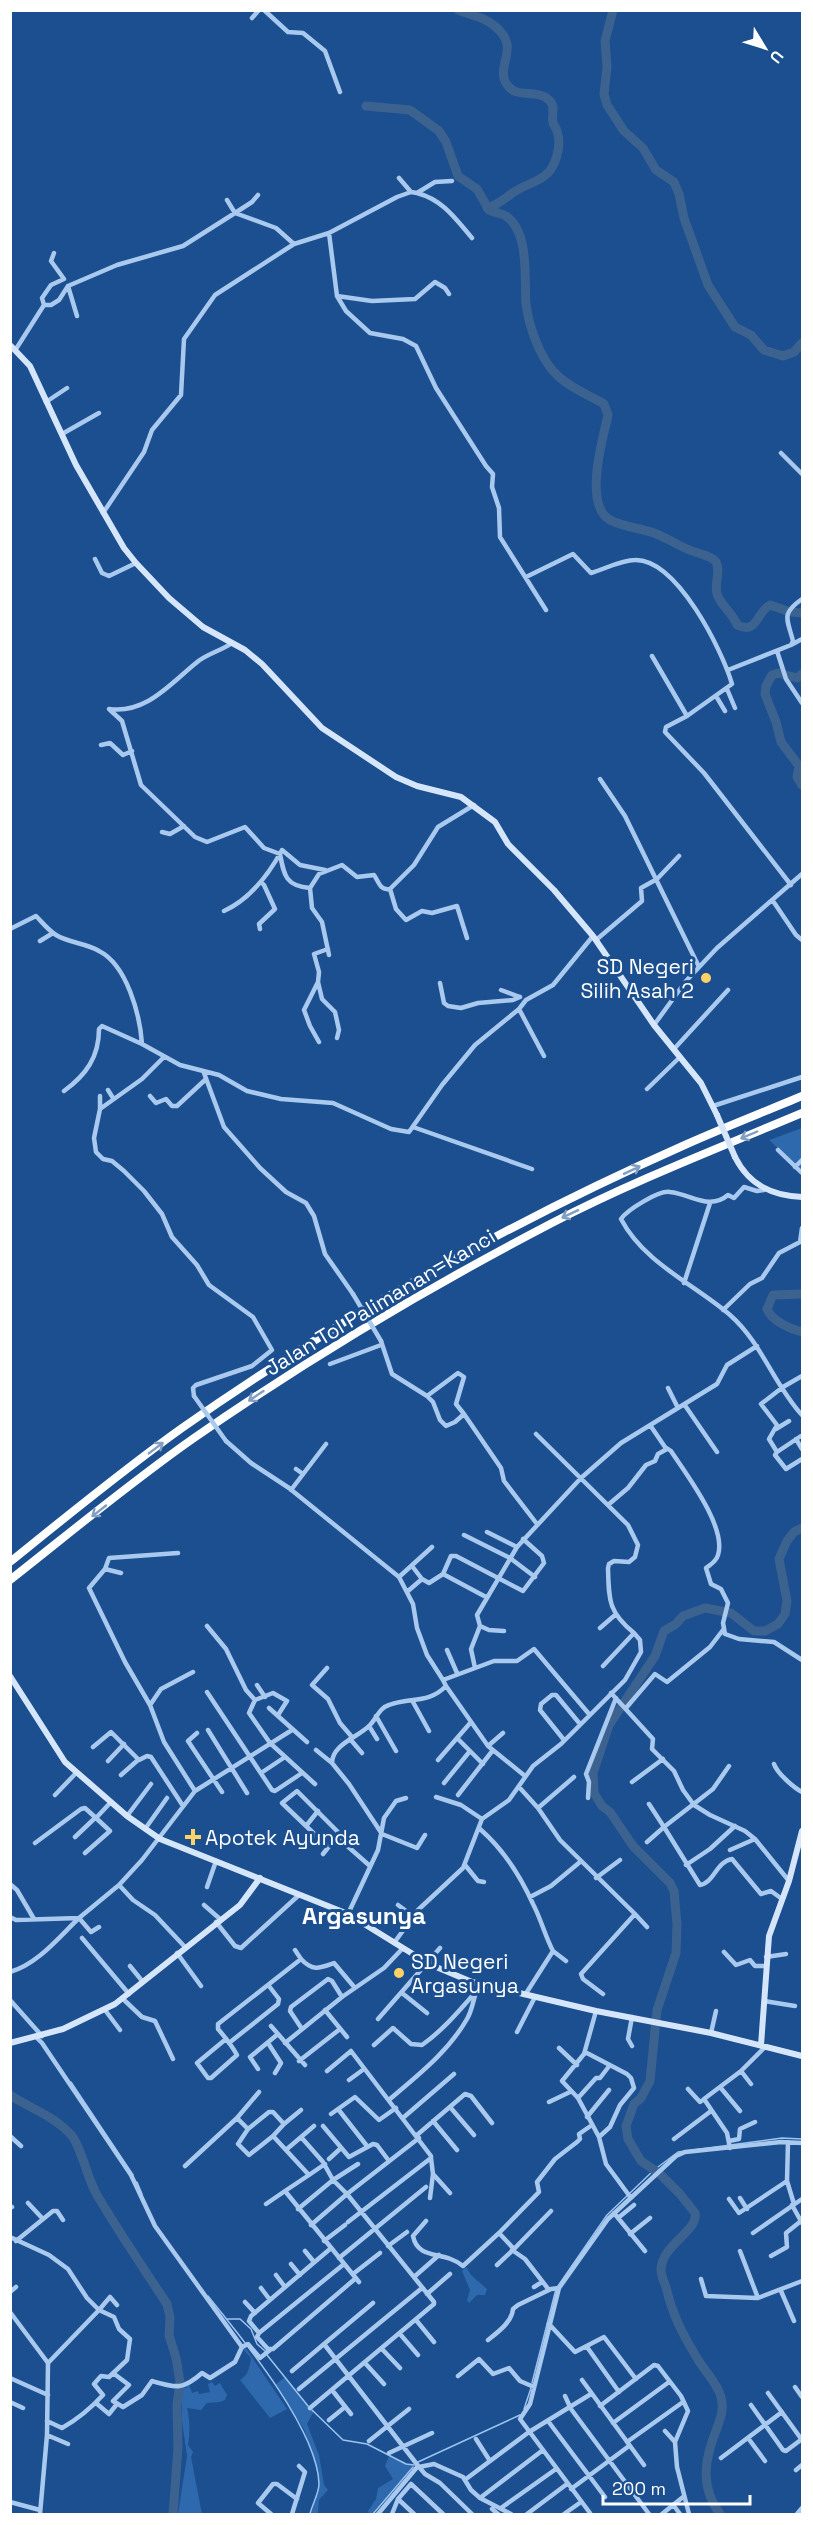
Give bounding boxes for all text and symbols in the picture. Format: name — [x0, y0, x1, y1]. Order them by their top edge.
north arrow — [735, 18, 795, 78]
text: U — [765, 46, 788, 68]
place label: SD Negeri Silih Asah 2 — [580, 953, 694, 1004]
marker: SD Negeri Silih Asah 2 — [699, 971, 713, 985]
one-way arrow — [740, 1130, 758, 1141]
one-way arrow — [622, 1163, 640, 1175]
one-way arrow — [562, 1209, 580, 1221]
street label: Jalan Tol Palimanan–Kanci — [260, 1223, 500, 1381]
one-way arrow — [249, 1390, 265, 1402]
one-way arrow — [147, 1441, 163, 1454]
one-way arrow — [91, 1504, 107, 1517]
place label: Apotek Ayunda — [205, 1824, 360, 1851]
marker: Apotek Ayunda — [186, 1830, 200, 1844]
district label: Argasunya — [302, 1900, 426, 1931]
place label: SD Negeri Argasunya — [411, 1948, 519, 1999]
marker: SD Negeri Argasunya — [392, 1966, 406, 1980]
scale bar — [603, 2468, 750, 2506]
text: 200 m — [612, 2477, 666, 2500]

